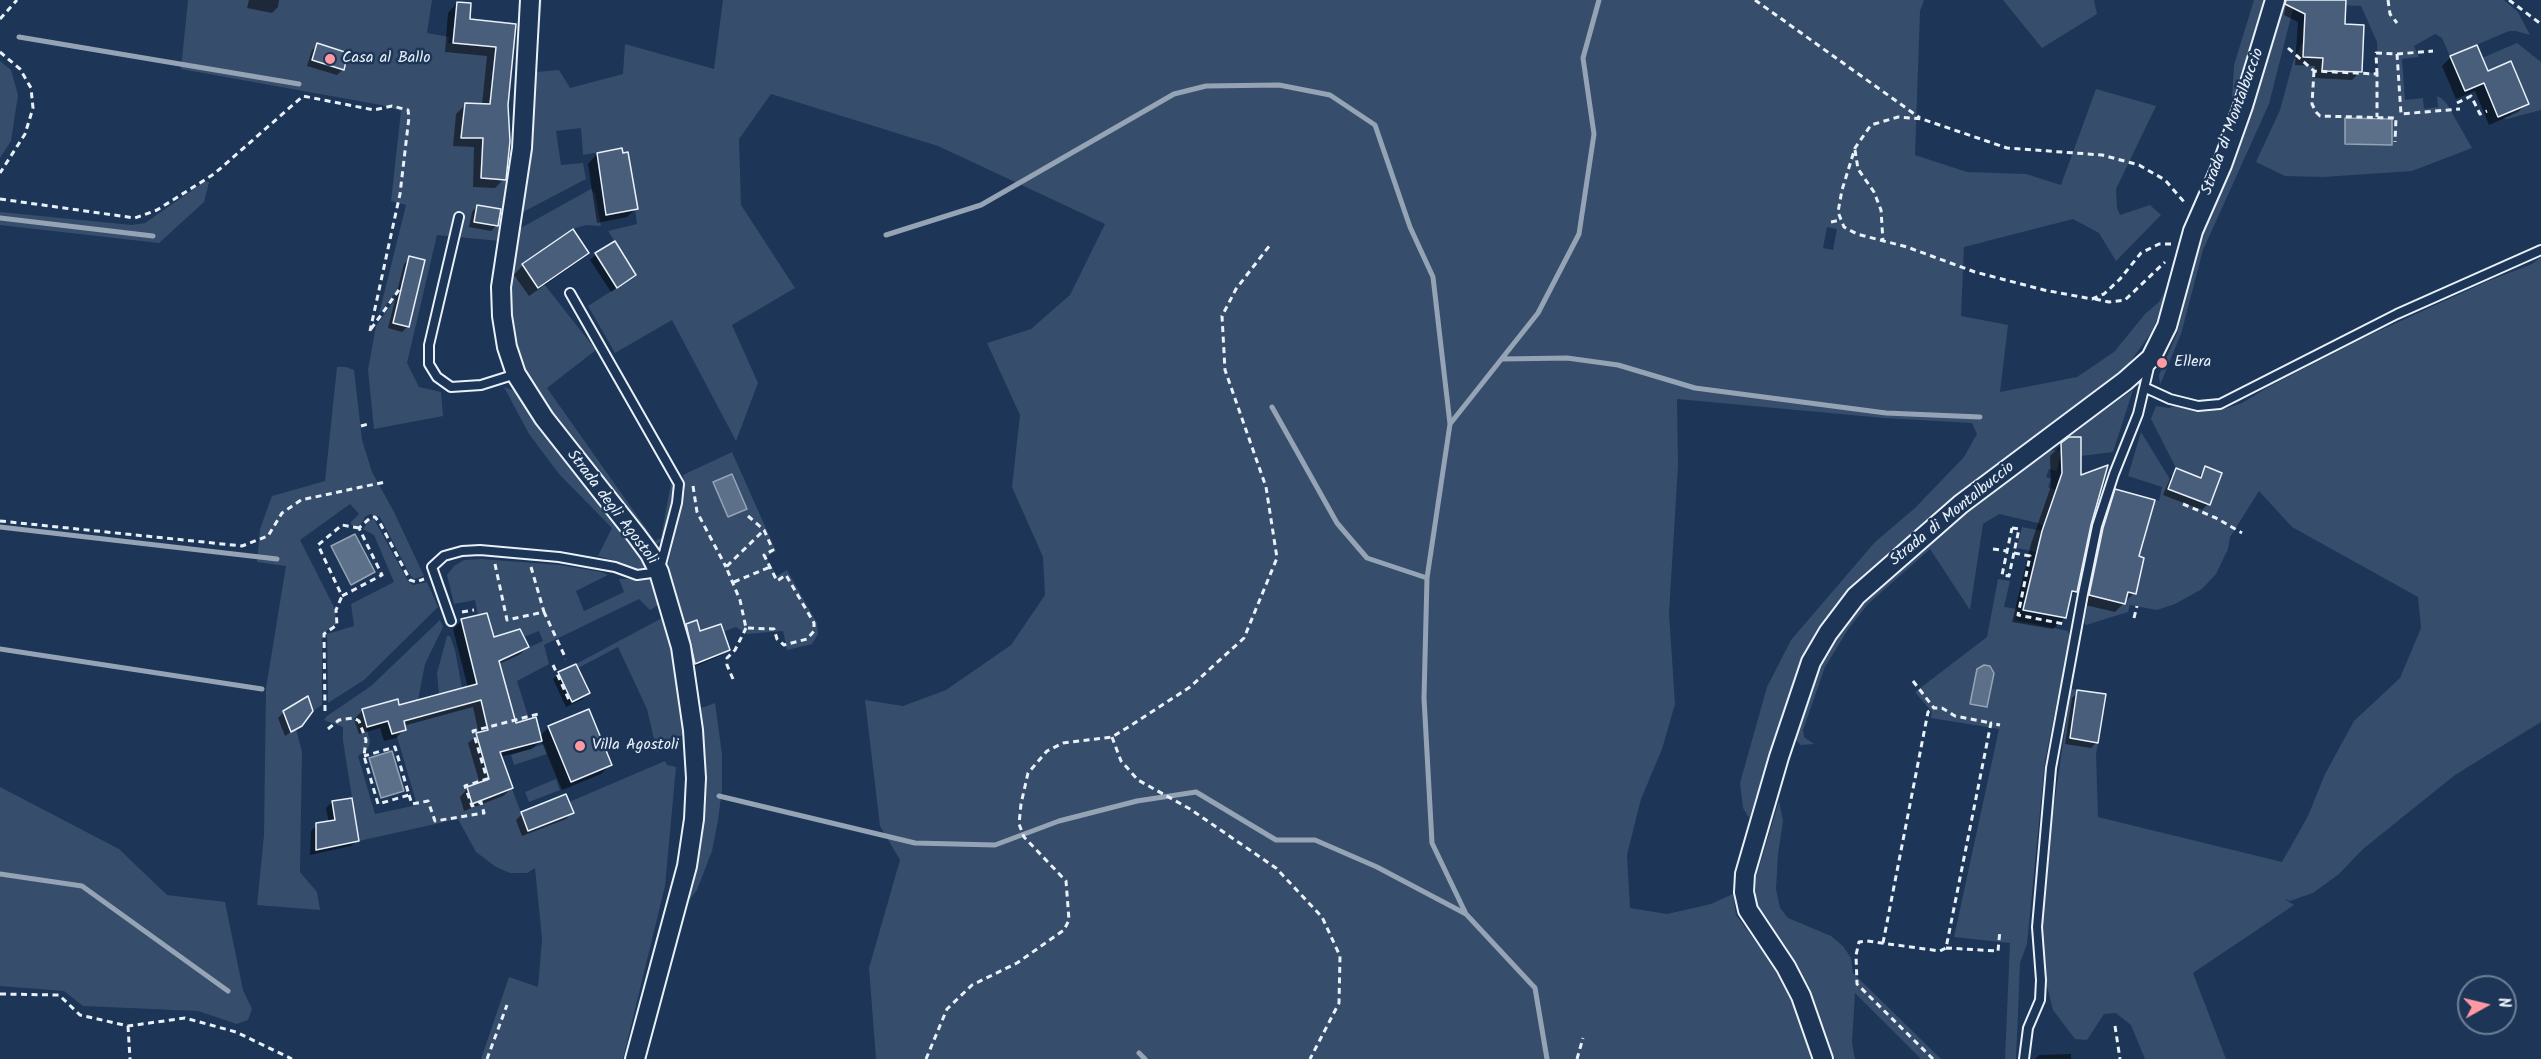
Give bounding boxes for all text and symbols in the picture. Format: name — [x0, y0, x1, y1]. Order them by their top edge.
street label: Strada di Montalbuccio — [2198, 46, 2270, 198]
place label: Casa al Ballo — [342, 49, 430, 69]
marker: Casa al Ballo — [323, 52, 337, 66]
place label: Ellera — [2174, 353, 2211, 373]
marker: Ellera — [2155, 356, 2169, 370]
street label: Strada degli Agostoli — [562, 447, 660, 569]
street label: Strada di Montalbuccio — [1887, 459, 2019, 571]
place label: Villa Agostoli — [592, 736, 679, 756]
marker: Villa Agostoli — [573, 739, 587, 753]
north arrow — [2457, 975, 2517, 1035]
text: N — [2490, 996, 2516, 1009]

